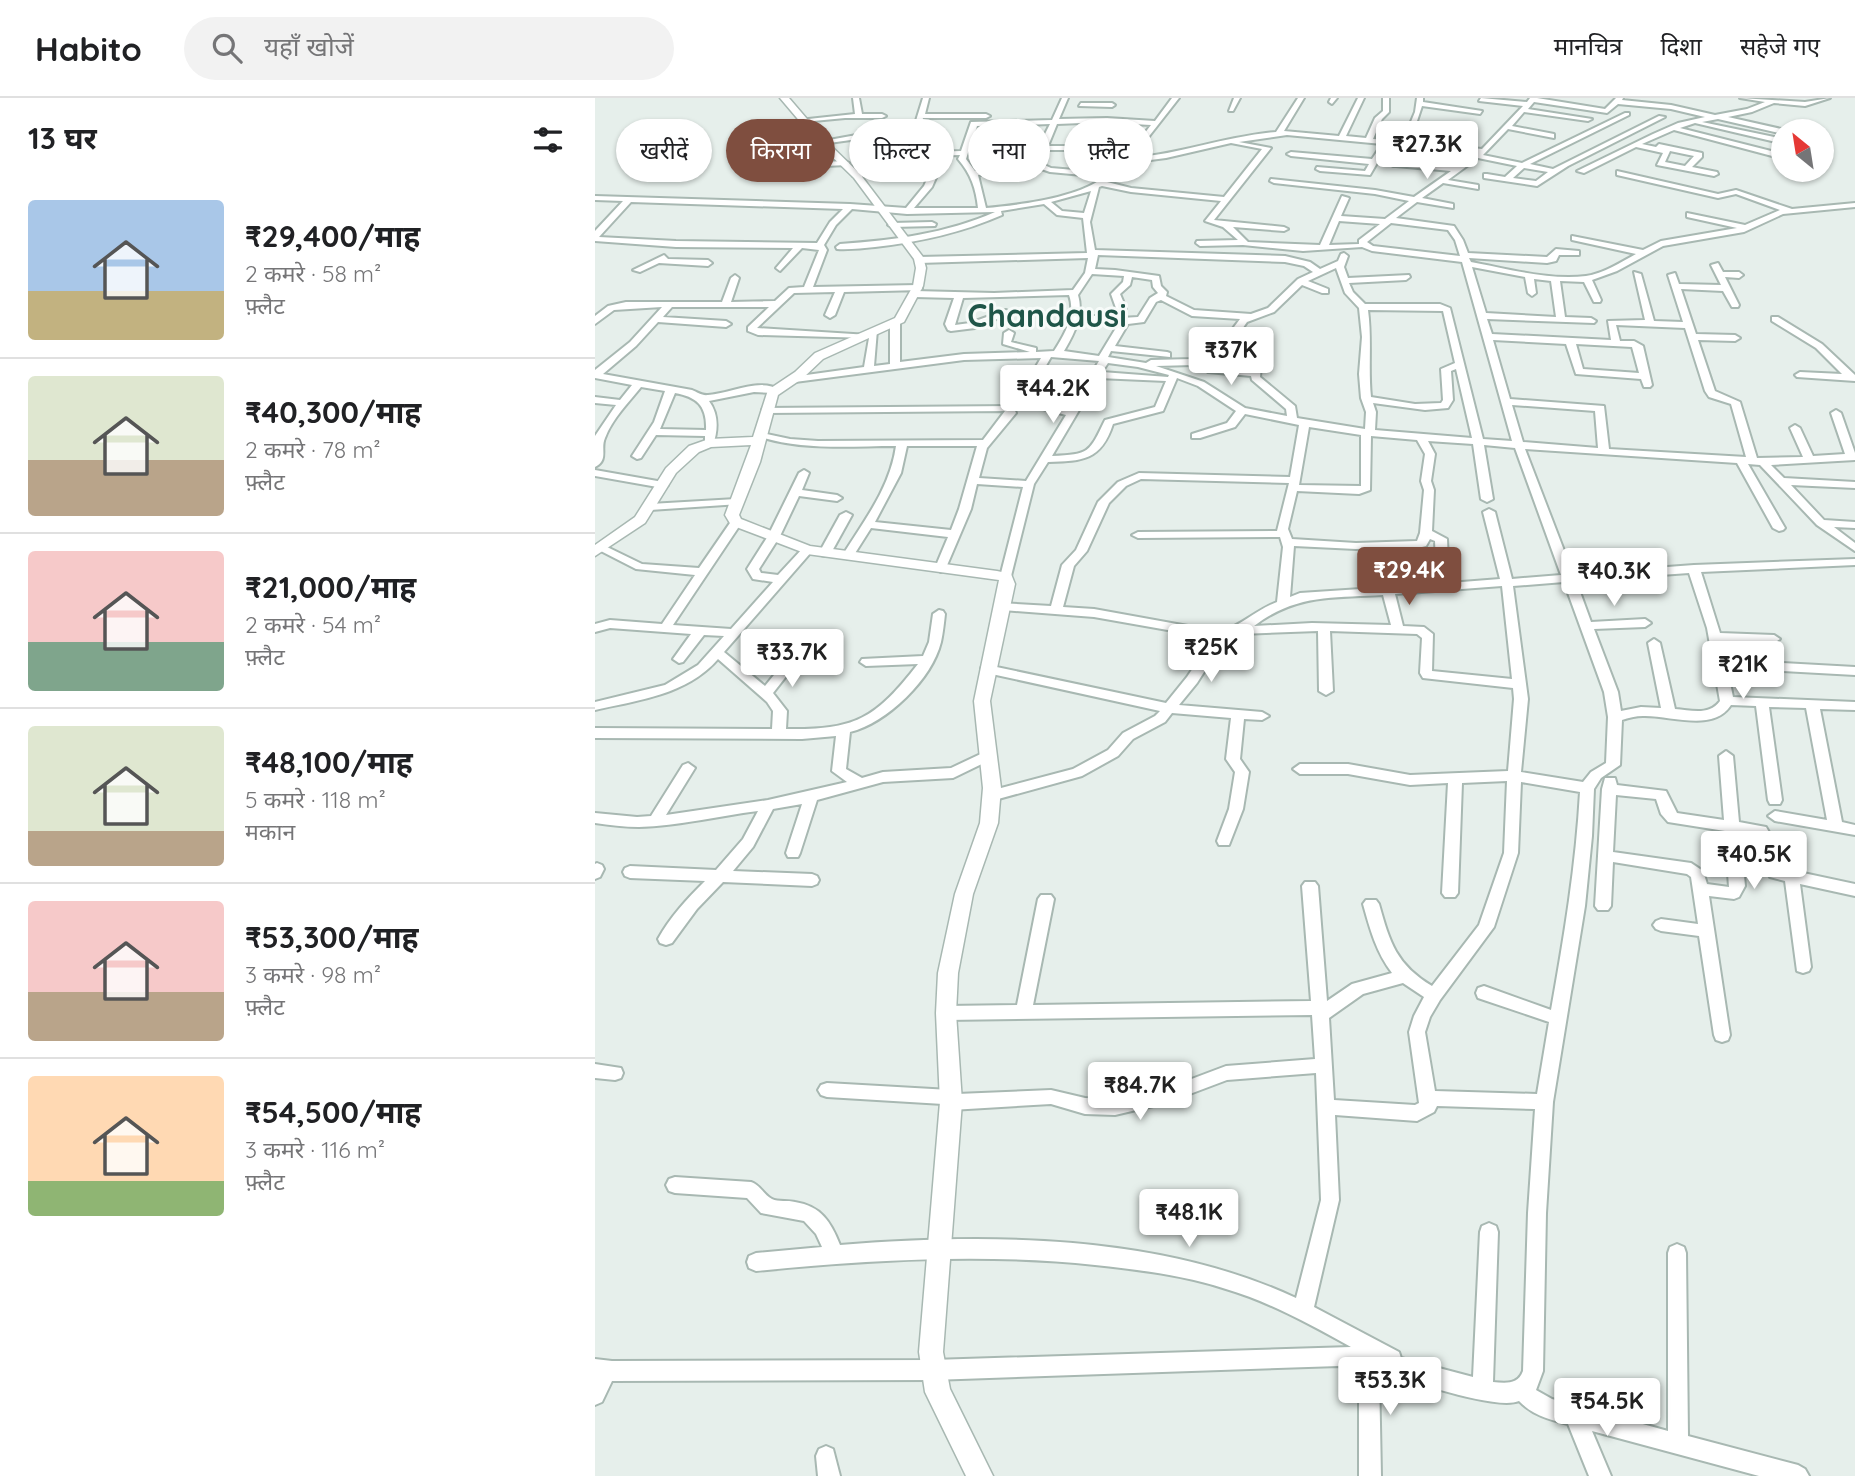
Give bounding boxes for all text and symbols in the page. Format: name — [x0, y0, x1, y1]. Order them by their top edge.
search box — [184, 17, 674, 80]
text: Habito — [35, 28, 142, 69]
icon: search — [208, 29, 246, 67]
text: यहाँ खोजें — [264, 30, 354, 63]
text: मानचित्र — [1554, 31, 1622, 61]
text: दिशा — [1660, 31, 1702, 61]
text: सहेजे गए — [1740, 31, 1820, 61]
text: 13 घर — [28, 119, 97, 157]
chip: खरीदें — [616, 119, 712, 182]
chip: किराया — [726, 119, 835, 182]
chip: फ़िल्टर — [849, 119, 954, 182]
chip: नया — [968, 119, 1050, 182]
chip: फ़्लैट — [1064, 119, 1153, 182]
north arrow — [1771, 119, 1834, 182]
map controls — [1771, 119, 1834, 182]
icon: filters — [529, 121, 567, 159]
pin: ₹27.3K — [1370, 122, 1484, 181]
text: ₹27.3K — [1392, 129, 1462, 158]
text: ₹29,400/माह — [245, 217, 420, 255]
icon: home — [84, 228, 168, 312]
text: 2 कमरे · 58 m² — [245, 259, 381, 288]
text: फ़्लैट — [245, 291, 285, 320]
district label: Chandausi — [967, 295, 1127, 335]
pin: ₹37K — [1190, 328, 1272, 387]
text: ₹37K — [1205, 335, 1257, 364]
pin: ₹44.2K — [996, 366, 1110, 425]
text: ₹44.2K — [1016, 373, 1090, 402]
text: ₹40,300/माह — [245, 393, 421, 431]
icon: home — [84, 404, 168, 488]
text: 2 कमरे · 78 m² — [245, 435, 381, 464]
text: फ़्लैट — [245, 467, 285, 496]
pin: ₹29.4K — [1352, 547, 1466, 607]
pin: ₹40.3K — [1557, 548, 1671, 608]
text: ₹29.4K — [1373, 555, 1445, 584]
text: ₹40.3K — [1577, 556, 1651, 585]
text: ₹21,000/माह — [245, 568, 416, 606]
icon: home — [84, 579, 168, 663]
text: 2 कमरे · 54 m² — [245, 610, 381, 639]
pin: ₹25K — [1170, 624, 1252, 684]
pin: ₹33.7K — [735, 630, 849, 689]
text: ₹25K — [1184, 632, 1238, 661]
text: ₹33.7K — [757, 637, 827, 666]
text: फ़्लैट — [245, 642, 285, 671]
pin: ₹21K — [1702, 642, 1784, 701]
text: ₹21K — [1718, 649, 1768, 678]
text: ₹48,100/माह — [245, 743, 413, 781]
icon: home — [84, 754, 168, 838]
text: 5 कमरे · 118 m² — [245, 785, 386, 814]
text: मकान — [245, 817, 295, 846]
pin: ₹40.5K — [1697, 832, 1811, 891]
text: ₹40.5K — [1717, 839, 1791, 868]
text: ₹53,300/माह — [245, 918, 419, 956]
icon: home — [84, 929, 168, 1013]
text: 3 कमरे · 98 m² — [245, 960, 381, 989]
text: फ़्लैट — [245, 992, 285, 1021]
pin: ₹84.7K — [1083, 1062, 1197, 1122]
text: ₹84.7K — [1104, 1070, 1176, 1099]
text: ₹54,500/माह — [245, 1093, 421, 1131]
icon: home — [84, 1104, 168, 1188]
text: 3 कमरे · 116 m² — [245, 1135, 385, 1164]
text: फ़्लैट — [245, 1167, 285, 1196]
pin: ₹48.1K — [1132, 1190, 1246, 1249]
text: ₹48.1K — [1155, 1197, 1223, 1226]
pin: ₹53.3K — [1333, 1358, 1447, 1417]
text: ₹53.3K — [1354, 1365, 1426, 1394]
pin: ₹54.5K — [1550, 1378, 1664, 1438]
text: ₹54.5K — [1570, 1386, 1644, 1415]

